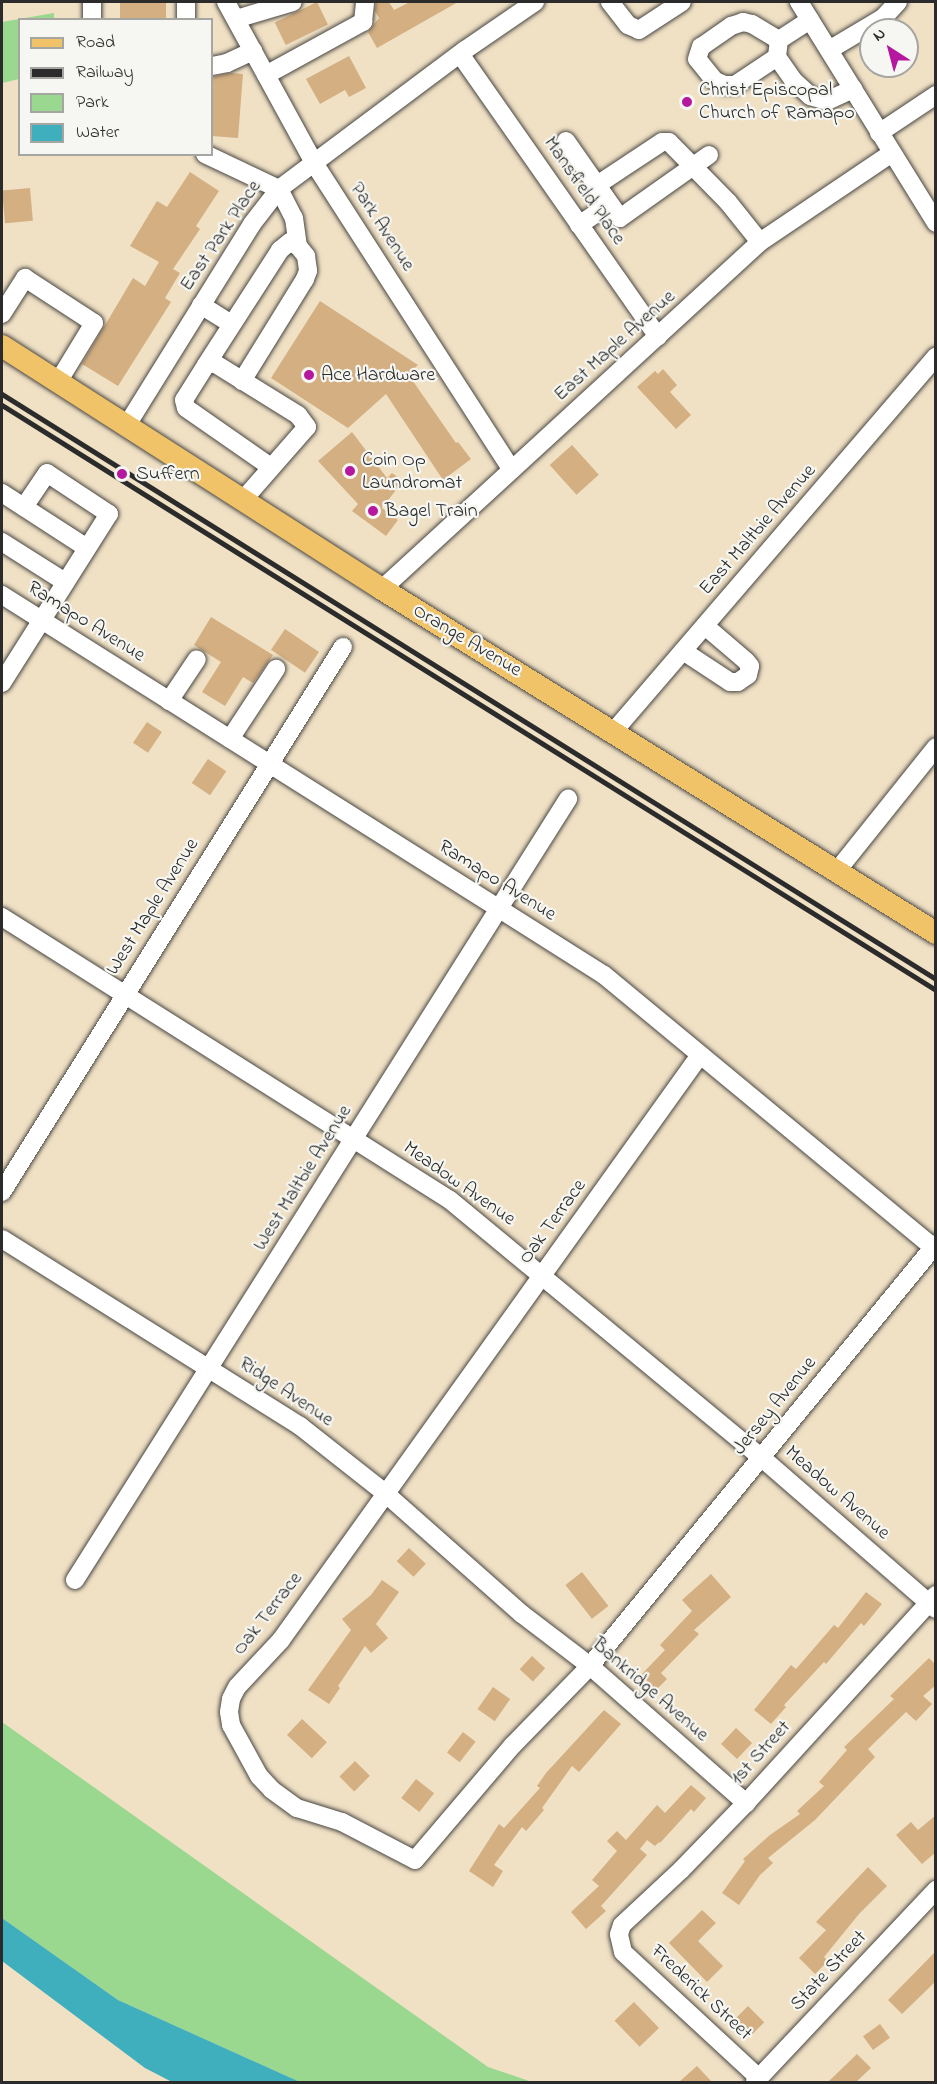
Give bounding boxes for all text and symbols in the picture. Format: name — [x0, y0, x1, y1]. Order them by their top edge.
legend — [18, 18, 213, 156]
north arrow — [859, 18, 919, 78]
text: N — [868, 22, 891, 48]
text: Road — [76, 30, 115, 56]
text: Railway — [76, 60, 133, 86]
place label: Christ Episcopal Church of Ramapo — [699, 78, 855, 125]
text: Park — [76, 90, 109, 116]
marker: Christ Episcopal Church of Ramapo — [680, 95, 694, 109]
text: Water — [76, 120, 119, 146]
street label: Mansfield Place — [538, 132, 630, 250]
street label: East Park Place — [175, 176, 267, 296]
street label: Park Avenue — [344, 178, 420, 276]
street label: East Maple Avenue — [549, 285, 681, 407]
place label: Ace Hardware — [321, 363, 435, 387]
marker: Ace Hardware — [302, 368, 316, 382]
place label: Coin Op Laundromat — [362, 448, 462, 495]
street label: East Maltbie Avenue — [695, 460, 821, 600]
place label: Suffern — [136, 462, 200, 486]
marker: Coin Op Laundromat — [343, 464, 357, 478]
marker: Suffern — [113, 465, 131, 483]
place label: Bagel Train — [385, 499, 477, 523]
marker: Bagel Train — [366, 504, 380, 518]
street label: Ramapo Avenue — [23, 576, 149, 668]
street label: Orange Avenue — [408, 599, 526, 683]
street label: West Maple Avenue — [101, 834, 205, 980]
street label: Ramapo Avenue — [434, 835, 560, 927]
street label: West Maltbie Avenue — [248, 1101, 358, 1255]
street label: Meadow Avenue — [398, 1136, 520, 1232]
street label: Oak Terrace — [514, 1175, 592, 1269]
street label: Ridge Avenue — [234, 1352, 338, 1432]
street label: Jersey Avenue — [728, 1352, 822, 1460]
street label: Meadow Avenue — [780, 1441, 894, 1545]
street label: Oak Terrace — [228, 1568, 308, 1660]
street label: Bankridge Avenue — [587, 1633, 713, 1747]
street label: 1st Street — [726, 1716, 796, 1790]
street label: State Street — [786, 1926, 872, 2016]
street label: Frederick Street — [645, 1940, 757, 2046]

